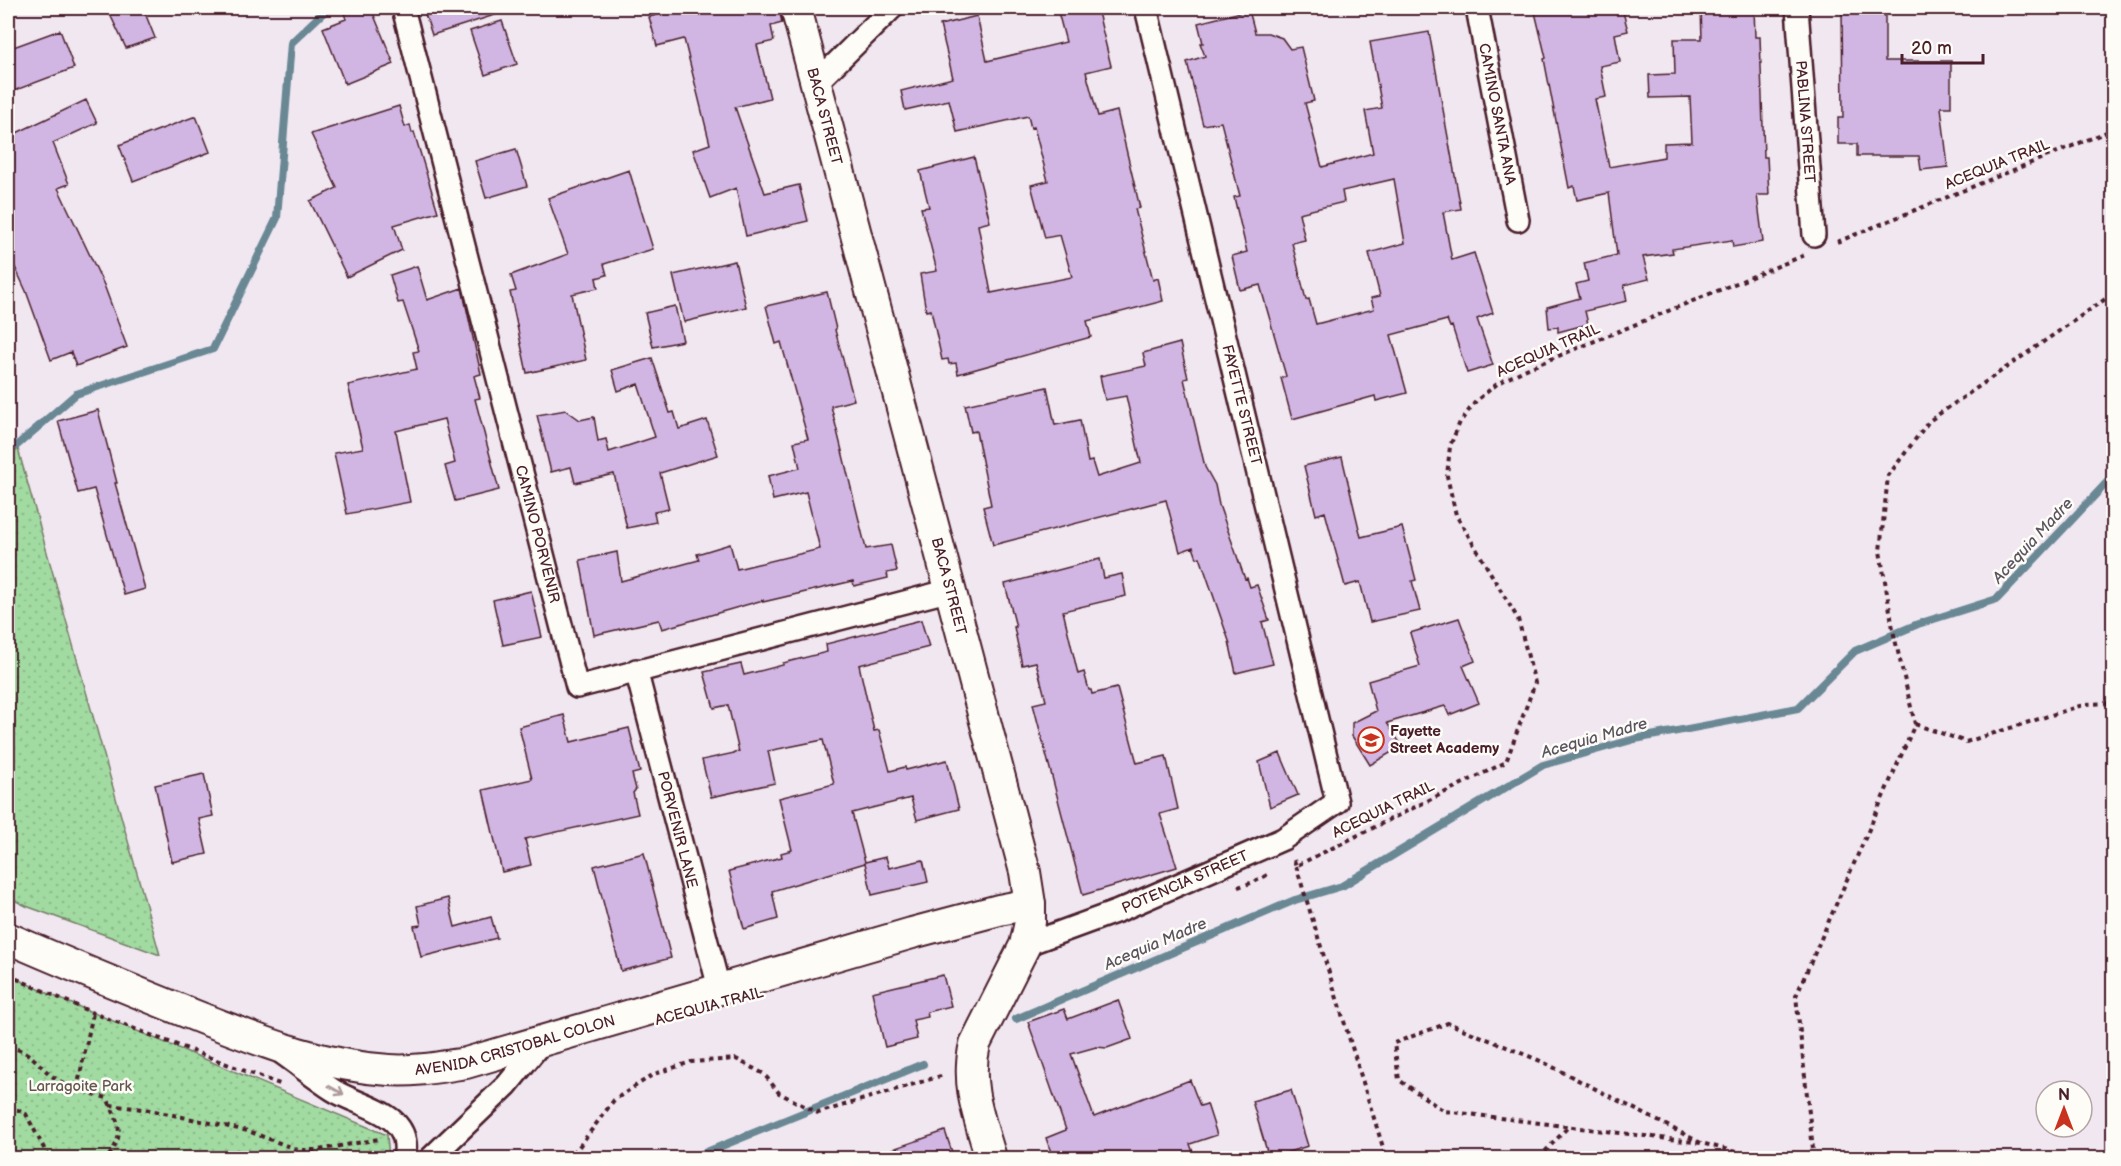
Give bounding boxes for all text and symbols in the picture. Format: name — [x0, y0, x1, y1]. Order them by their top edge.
scale bar — [1902, 27, 1983, 65]
text: 20 m — [1911, 38, 1952, 59]
street label: CAMINO SANTA ANA — [1474, 42, 1520, 187]
street label: PABLINA STREET — [1791, 60, 1819, 184]
street label: BACA STREET — [802, 66, 846, 167]
street label: ACEQUIA TRAIL — [1942, 135, 2053, 194]
street label: ACEQUIA TRAIL — [1494, 319, 1603, 382]
street label: FAYETTE STREET — [1217, 343, 1266, 467]
street label: CAMINO PORVENIR — [511, 463, 564, 605]
water label: Acequia Madre — [1988, 494, 2077, 588]
street label: BACA STREET — [927, 535, 971, 637]
water label: Acequia Madre — [1538, 714, 1650, 763]
place label: Fayette Street Academy — [1390, 722, 1499, 758]
school or university icon: Fayette Street Academy — [1356, 725, 1386, 755]
street label: PORVENIR LANE — [653, 769, 702, 890]
street label: ACEQUIA TRAIL — [1329, 776, 1438, 842]
street label: POTENCIA STREET — [1119, 846, 1251, 918]
water label: Acequia Madre — [1101, 914, 1210, 975]
street label: ACEQUIA TRAIL — [653, 983, 766, 1030]
street label: AVENIDA CRISTOBAL COLON — [414, 1011, 617, 1080]
park label: Larragoite Park — [28, 1077, 132, 1096]
north arrow — [2034, 1079, 2094, 1139]
one-way arrow — [327, 1085, 344, 1097]
text: N — [2058, 1086, 2070, 1105]

